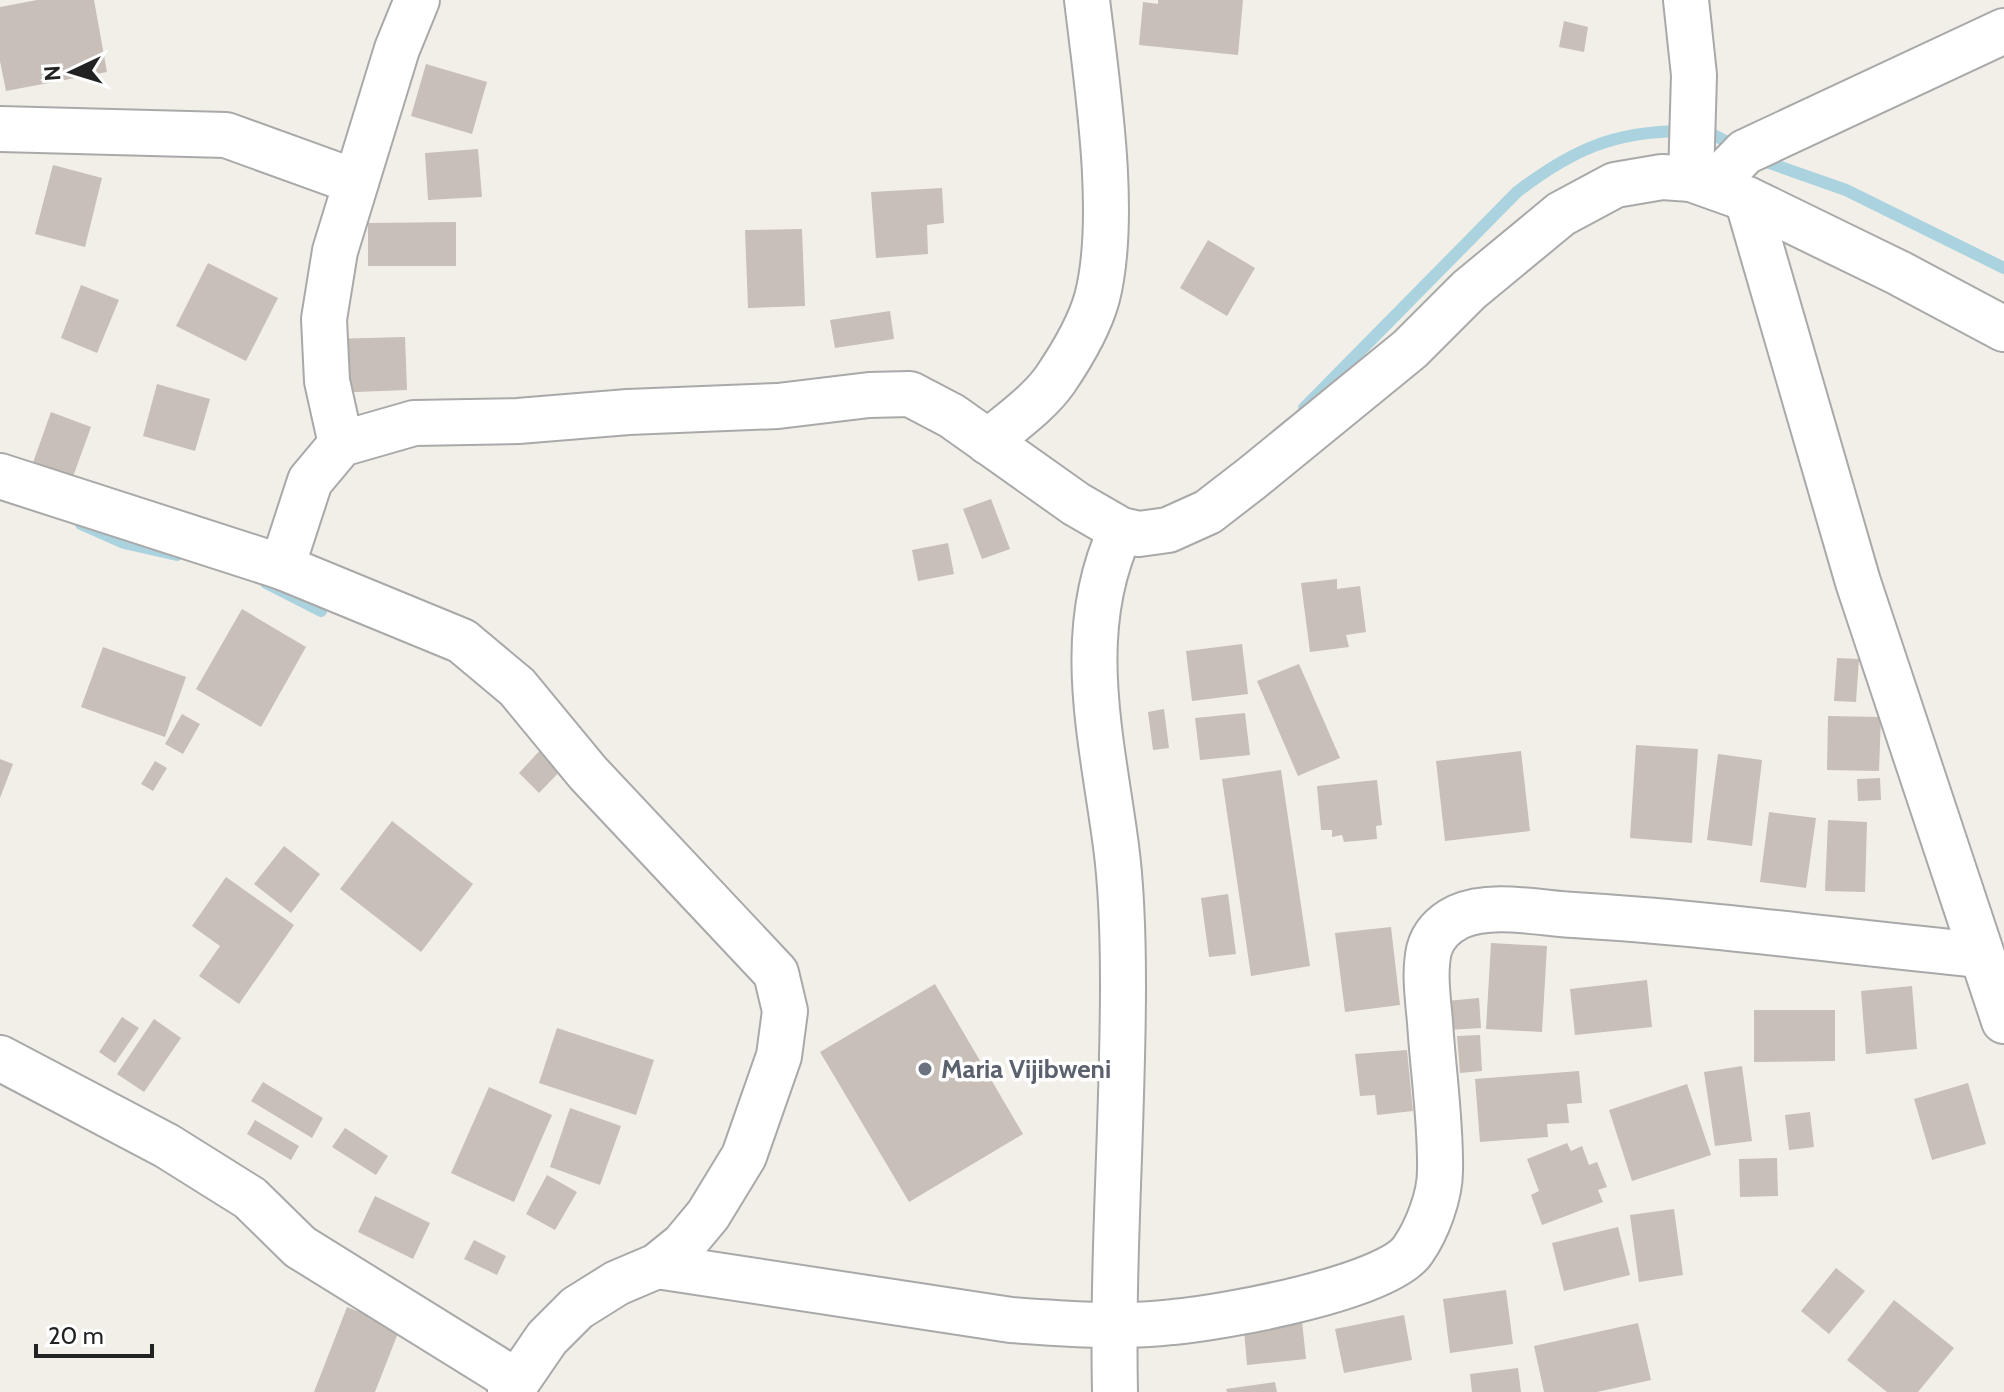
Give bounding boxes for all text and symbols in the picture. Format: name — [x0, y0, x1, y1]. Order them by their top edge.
north arrow — [32, 32, 112, 112]
text: N — [39, 65, 67, 82]
place label: Maria Vijibweni — [941, 1053, 1111, 1085]
marker: Maria Vijibweni — [916, 1060, 934, 1078]
scale bar — [36, 1308, 152, 1358]
text: 20 m — [48, 1321, 104, 1350]

